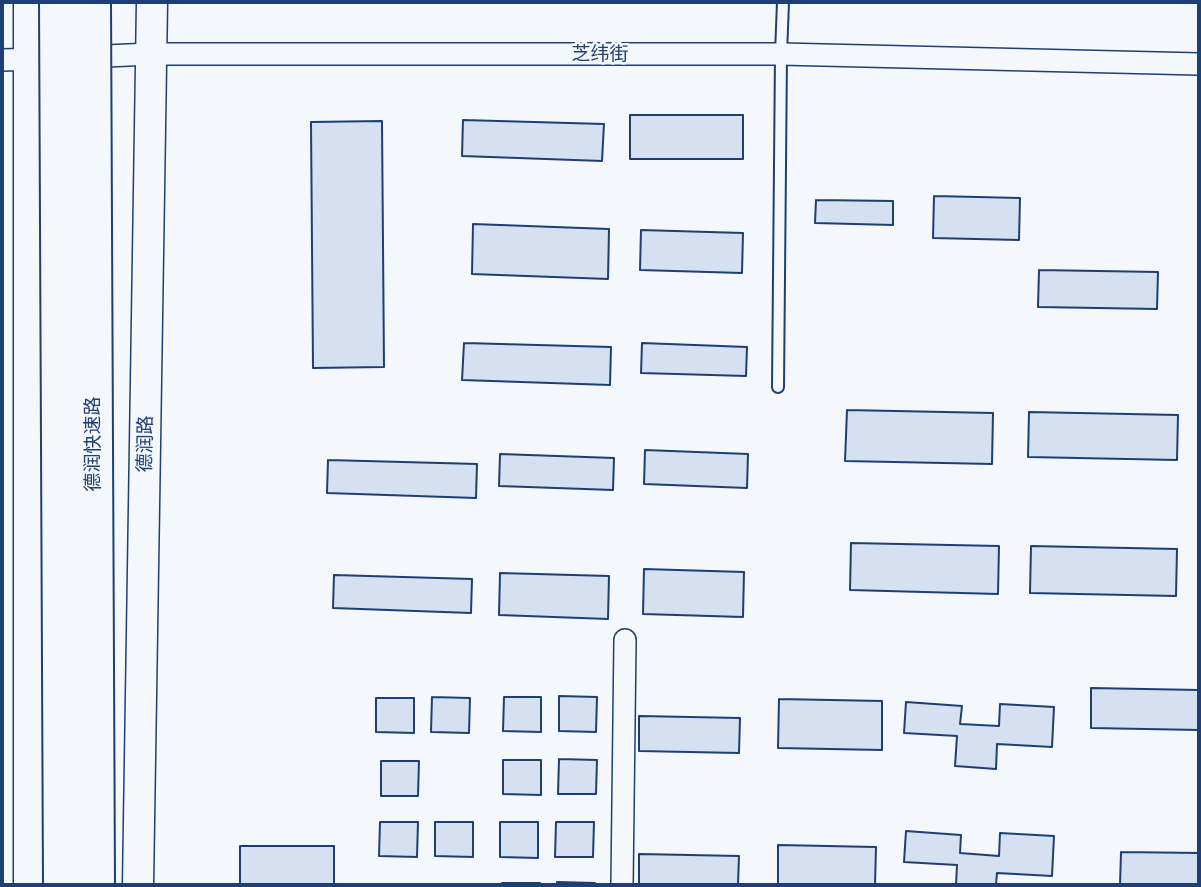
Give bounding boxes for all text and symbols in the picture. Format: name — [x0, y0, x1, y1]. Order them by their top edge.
street label: 芝纬街 — [572, 43, 628, 65]
street label: 德润快速路 — [82, 397, 104, 491]
street label: 德润路 — [133, 415, 157, 473]

